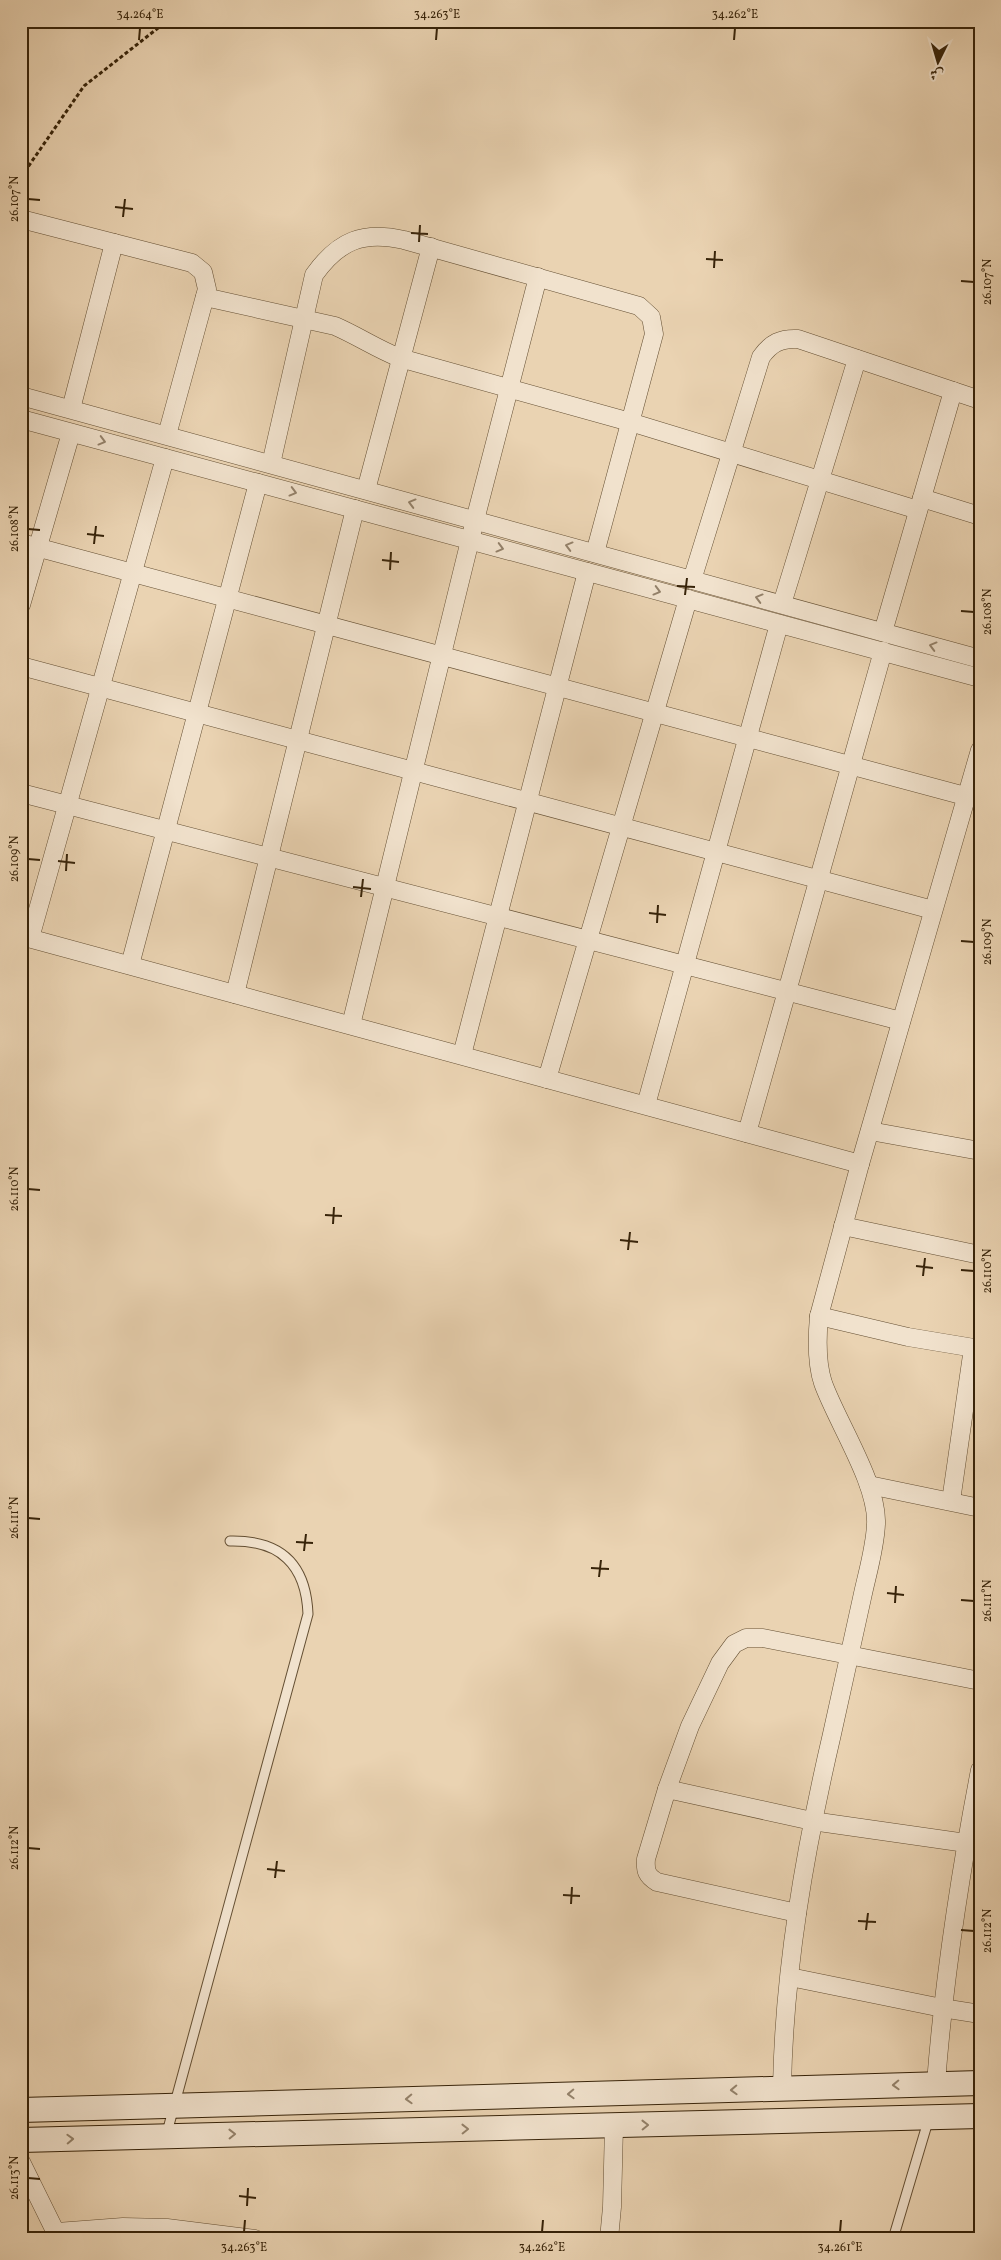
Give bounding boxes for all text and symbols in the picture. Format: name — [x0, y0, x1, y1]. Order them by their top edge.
text: 34.264°E — [117, 7, 163, 23]
text: 34.263°E — [414, 7, 460, 23]
text: 34.262°E — [712, 7, 758, 23]
north arrow — [914, 38, 964, 88]
text: ش — [929, 63, 945, 84]
text: 26.107°N — [7, 176, 23, 222]
text: 26.107°N — [980, 259, 996, 305]
one-way arrow — [98, 435, 107, 446]
one-way arrow — [288, 487, 296, 497]
one-way arrow — [409, 498, 417, 508]
text: 26.108°N — [7, 506, 23, 552]
one-way arrow — [565, 541, 573, 551]
one-way arrow — [496, 543, 504, 553]
one-way arrow — [653, 585, 661, 595]
text: 26.108°N — [980, 589, 996, 635]
one-way arrow — [755, 593, 764, 604]
one-way arrow — [928, 641, 937, 652]
text: 26.109°N — [7, 836, 23, 882]
text: 26.109°N — [980, 919, 996, 965]
text: 26.110°N — [7, 1166, 23, 1212]
text: 26.110°N — [980, 1248, 996, 1294]
text: 26.111°N — [7, 1497, 23, 1539]
text: 26.111°N — [980, 1580, 996, 1622]
text: 26.112°N — [7, 1826, 23, 1870]
text: 26.112°N — [980, 1909, 996, 1953]
one-way arrow — [892, 2080, 900, 2090]
one-way arrow — [729, 2085, 737, 2095]
one-way arrow — [567, 2089, 575, 2100]
one-way arrow — [404, 2094, 412, 2104]
one-way arrow — [642, 2120, 649, 2130]
one-way arrow — [462, 2124, 469, 2134]
one-way arrow — [229, 2129, 237, 2139]
one-way arrow — [66, 2133, 74, 2144]
text: 26.113°N — [7, 2156, 23, 2200]
text: 34.263°E — [221, 2240, 267, 2256]
text: 34.262°E — [519, 2240, 565, 2256]
text: 34.261°E — [817, 2240, 863, 2256]

